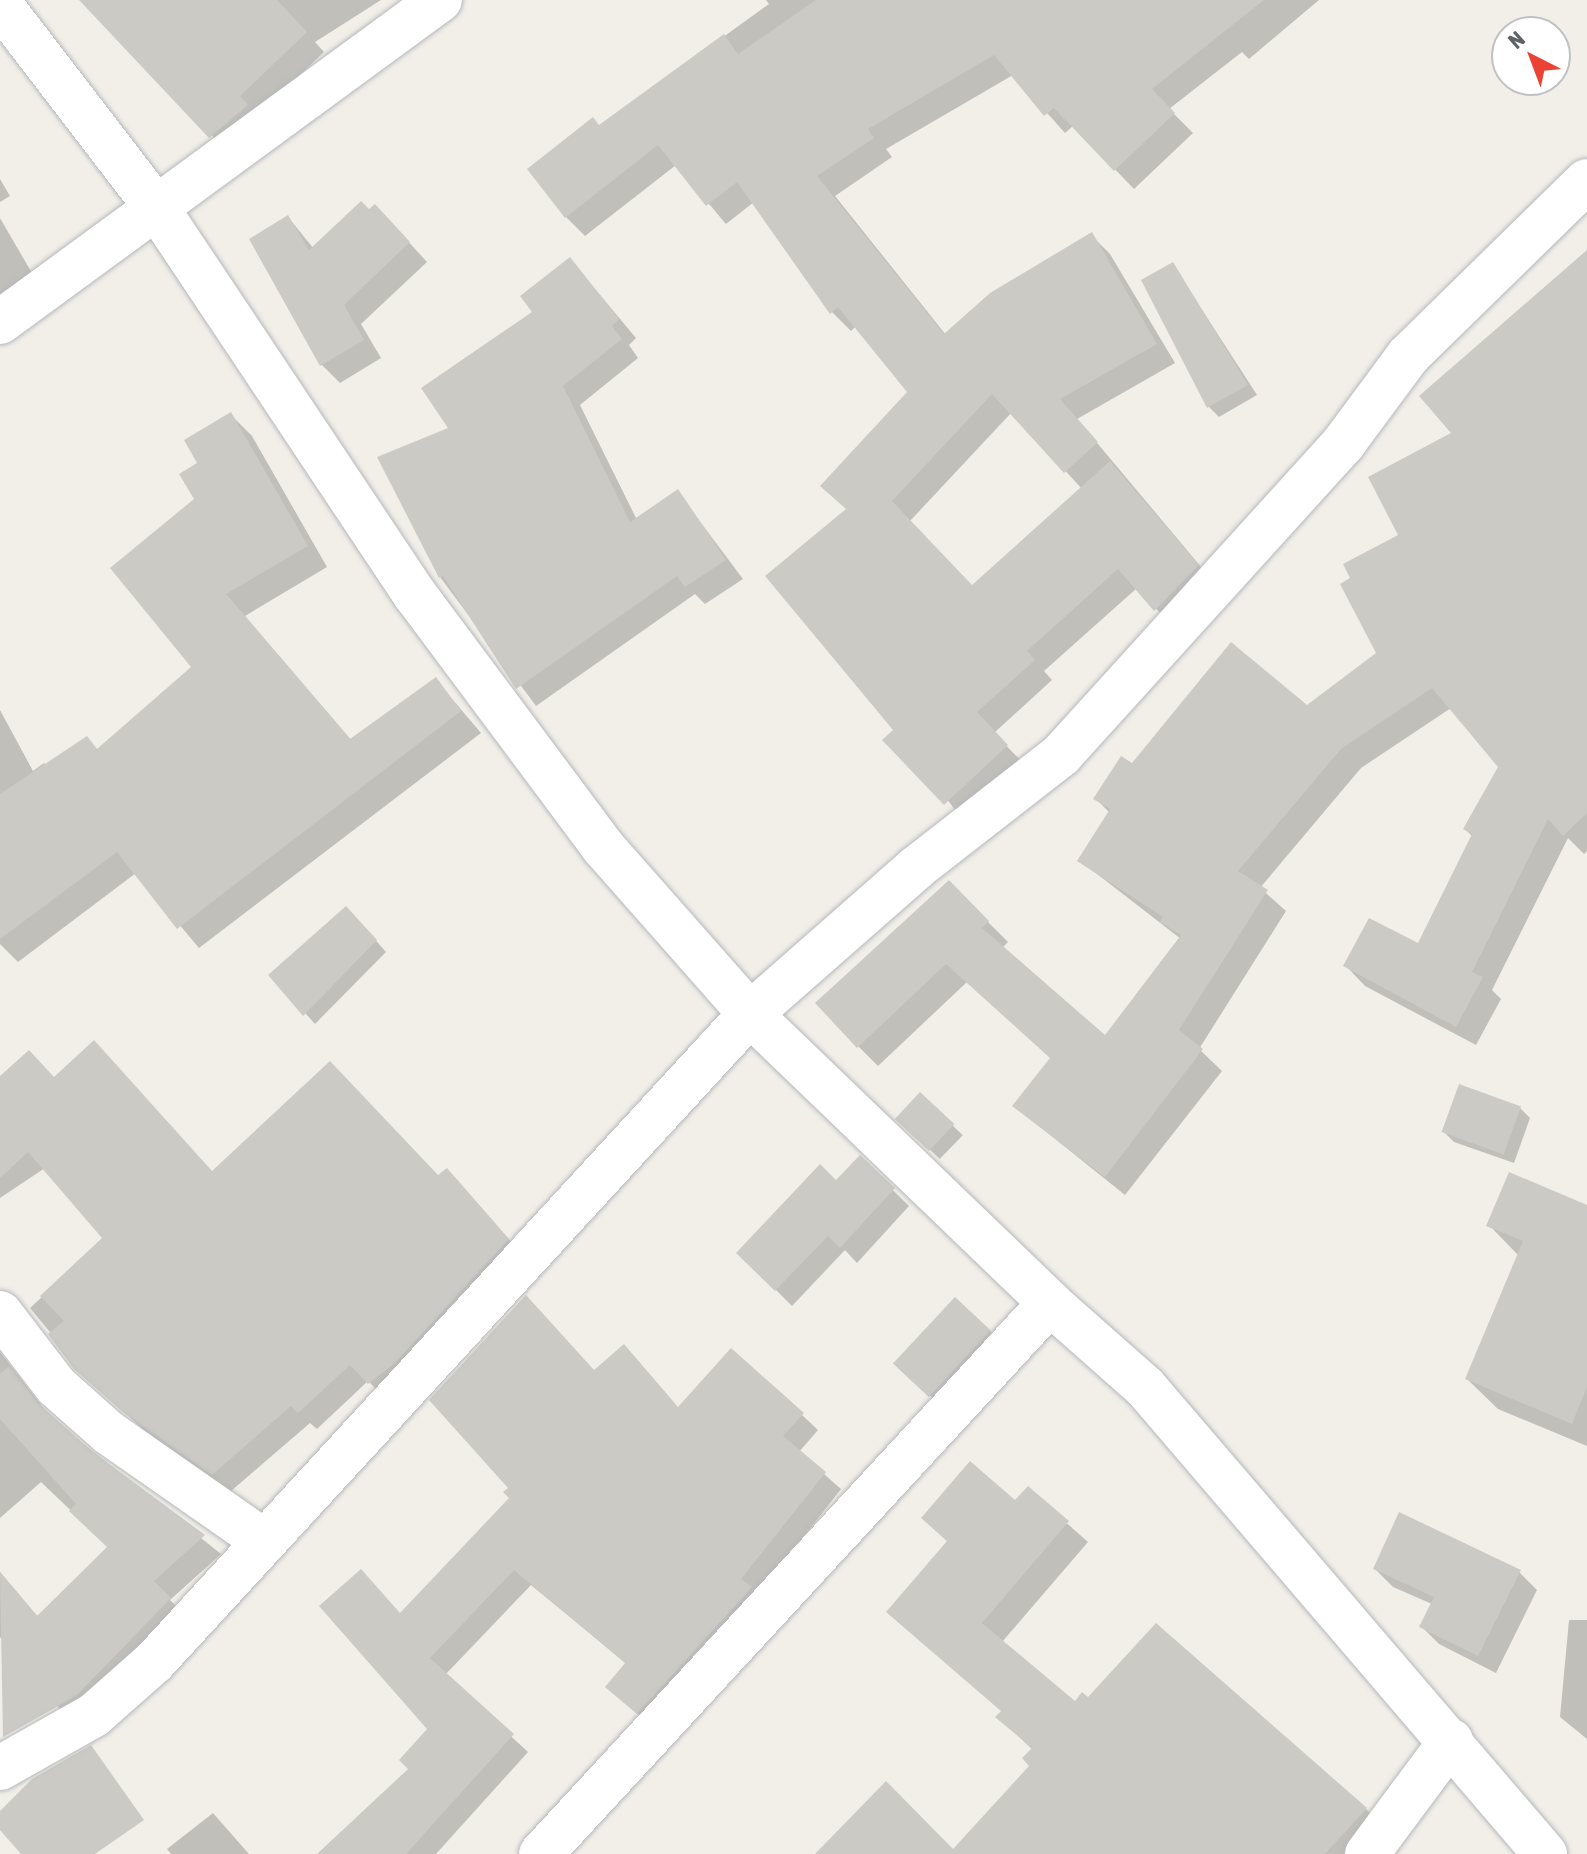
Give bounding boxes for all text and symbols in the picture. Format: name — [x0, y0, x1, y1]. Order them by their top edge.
north arrow — [1491, 16, 1571, 96]
text: N — [1503, 26, 1530, 54]

